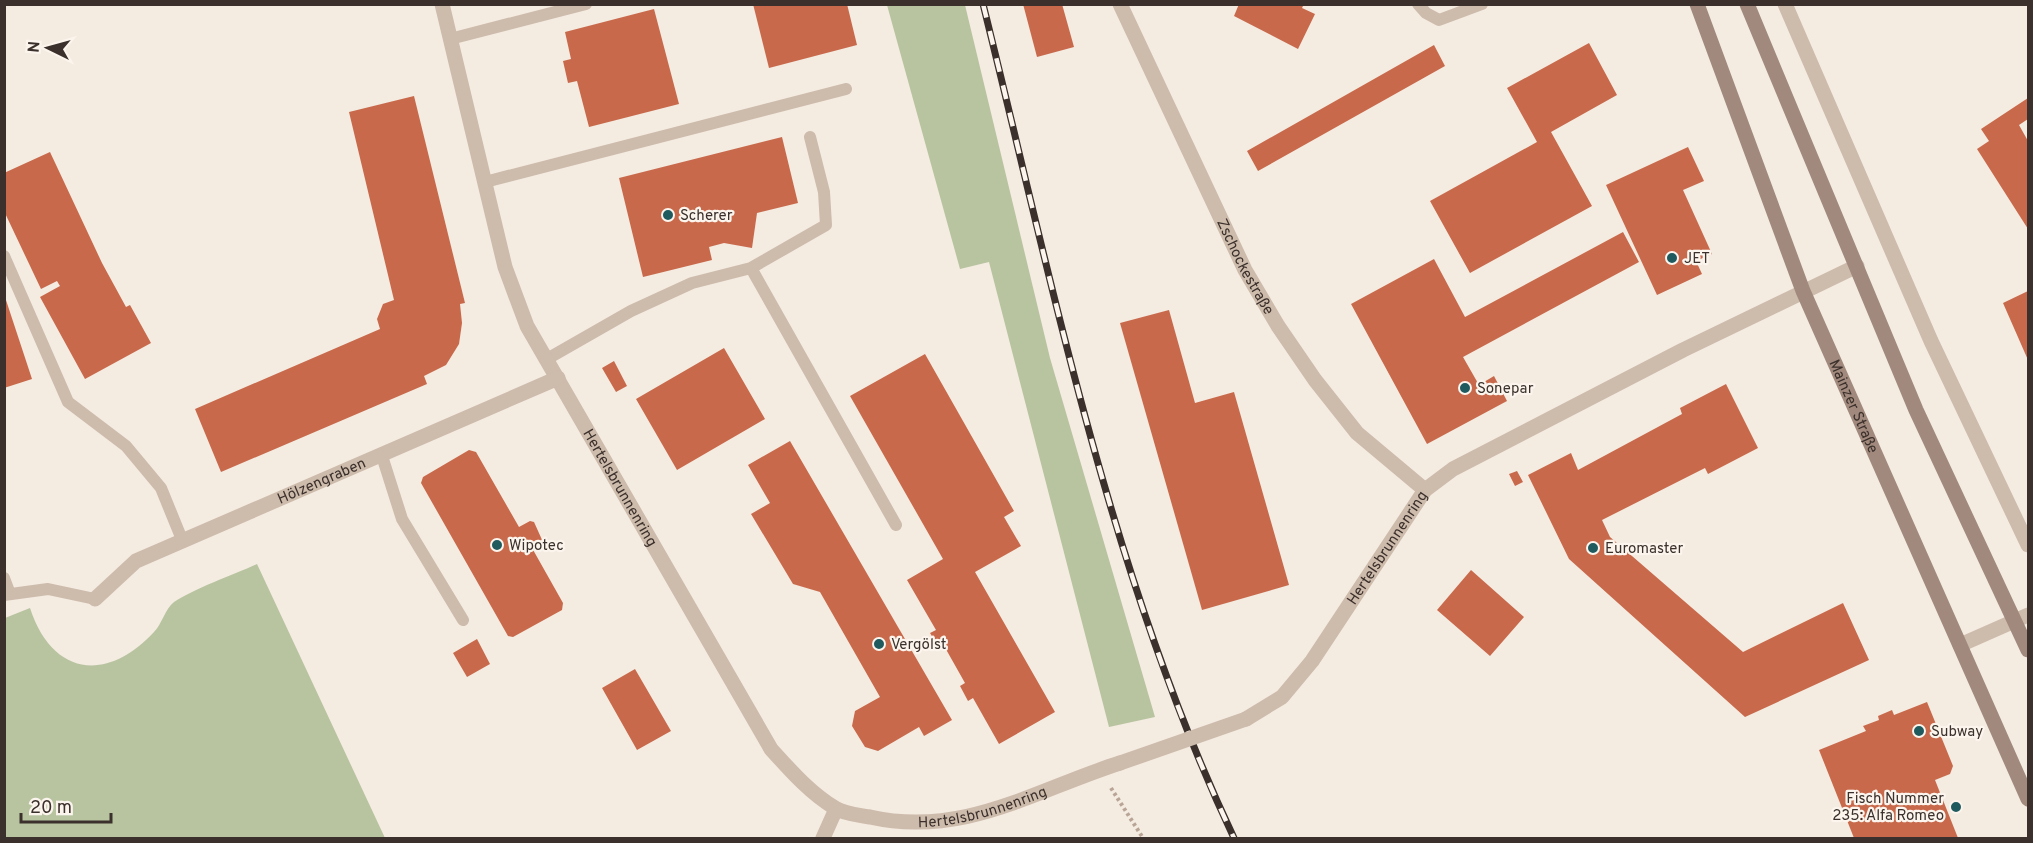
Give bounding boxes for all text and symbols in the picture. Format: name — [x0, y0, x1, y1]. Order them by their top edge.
north arrow — [18, 18, 78, 78]
text: N — [25, 40, 46, 53]
place label: Scherer — [680, 207, 733, 226]
marker: Scherer — [661, 208, 675, 222]
street label: Zschockestraße — [1211, 216, 1277, 319]
place label: JET — [1684, 250, 1710, 269]
marker: JET — [1665, 251, 1679, 265]
street label: Mainzer Straße — [1824, 357, 1882, 457]
place label: Sonepar — [1477, 380, 1534, 399]
marker: Sonepar — [1458, 381, 1472, 395]
street label: Hertelsbrunnenring — [577, 426, 660, 551]
street label: Hölzengraben — [275, 454, 369, 509]
street label: Hertelsbrunnenring — [1344, 488, 1433, 609]
place label: Wipotec — [509, 537, 564, 556]
marker: Wipotec — [490, 538, 504, 552]
place label: Euromaster — [1605, 540, 1684, 559]
marker: Euromaster — [1586, 541, 1600, 555]
place label: Vergölst — [891, 636, 946, 655]
marker: Vergölst — [872, 637, 886, 651]
place label: Subway — [1931, 723, 1983, 742]
marker: Subway — [1912, 724, 1926, 738]
street label: Hertelsbrunnenring — [917, 783, 1050, 833]
scale bar — [21, 786, 111, 824]
place label: Fisch Nummer 235: Alfa Romeo — [1832, 790, 1944, 826]
text: 20 m — [30, 797, 72, 820]
marker: Fisch Nummer 235: Alfa Romeo — [1949, 800, 1963, 814]

